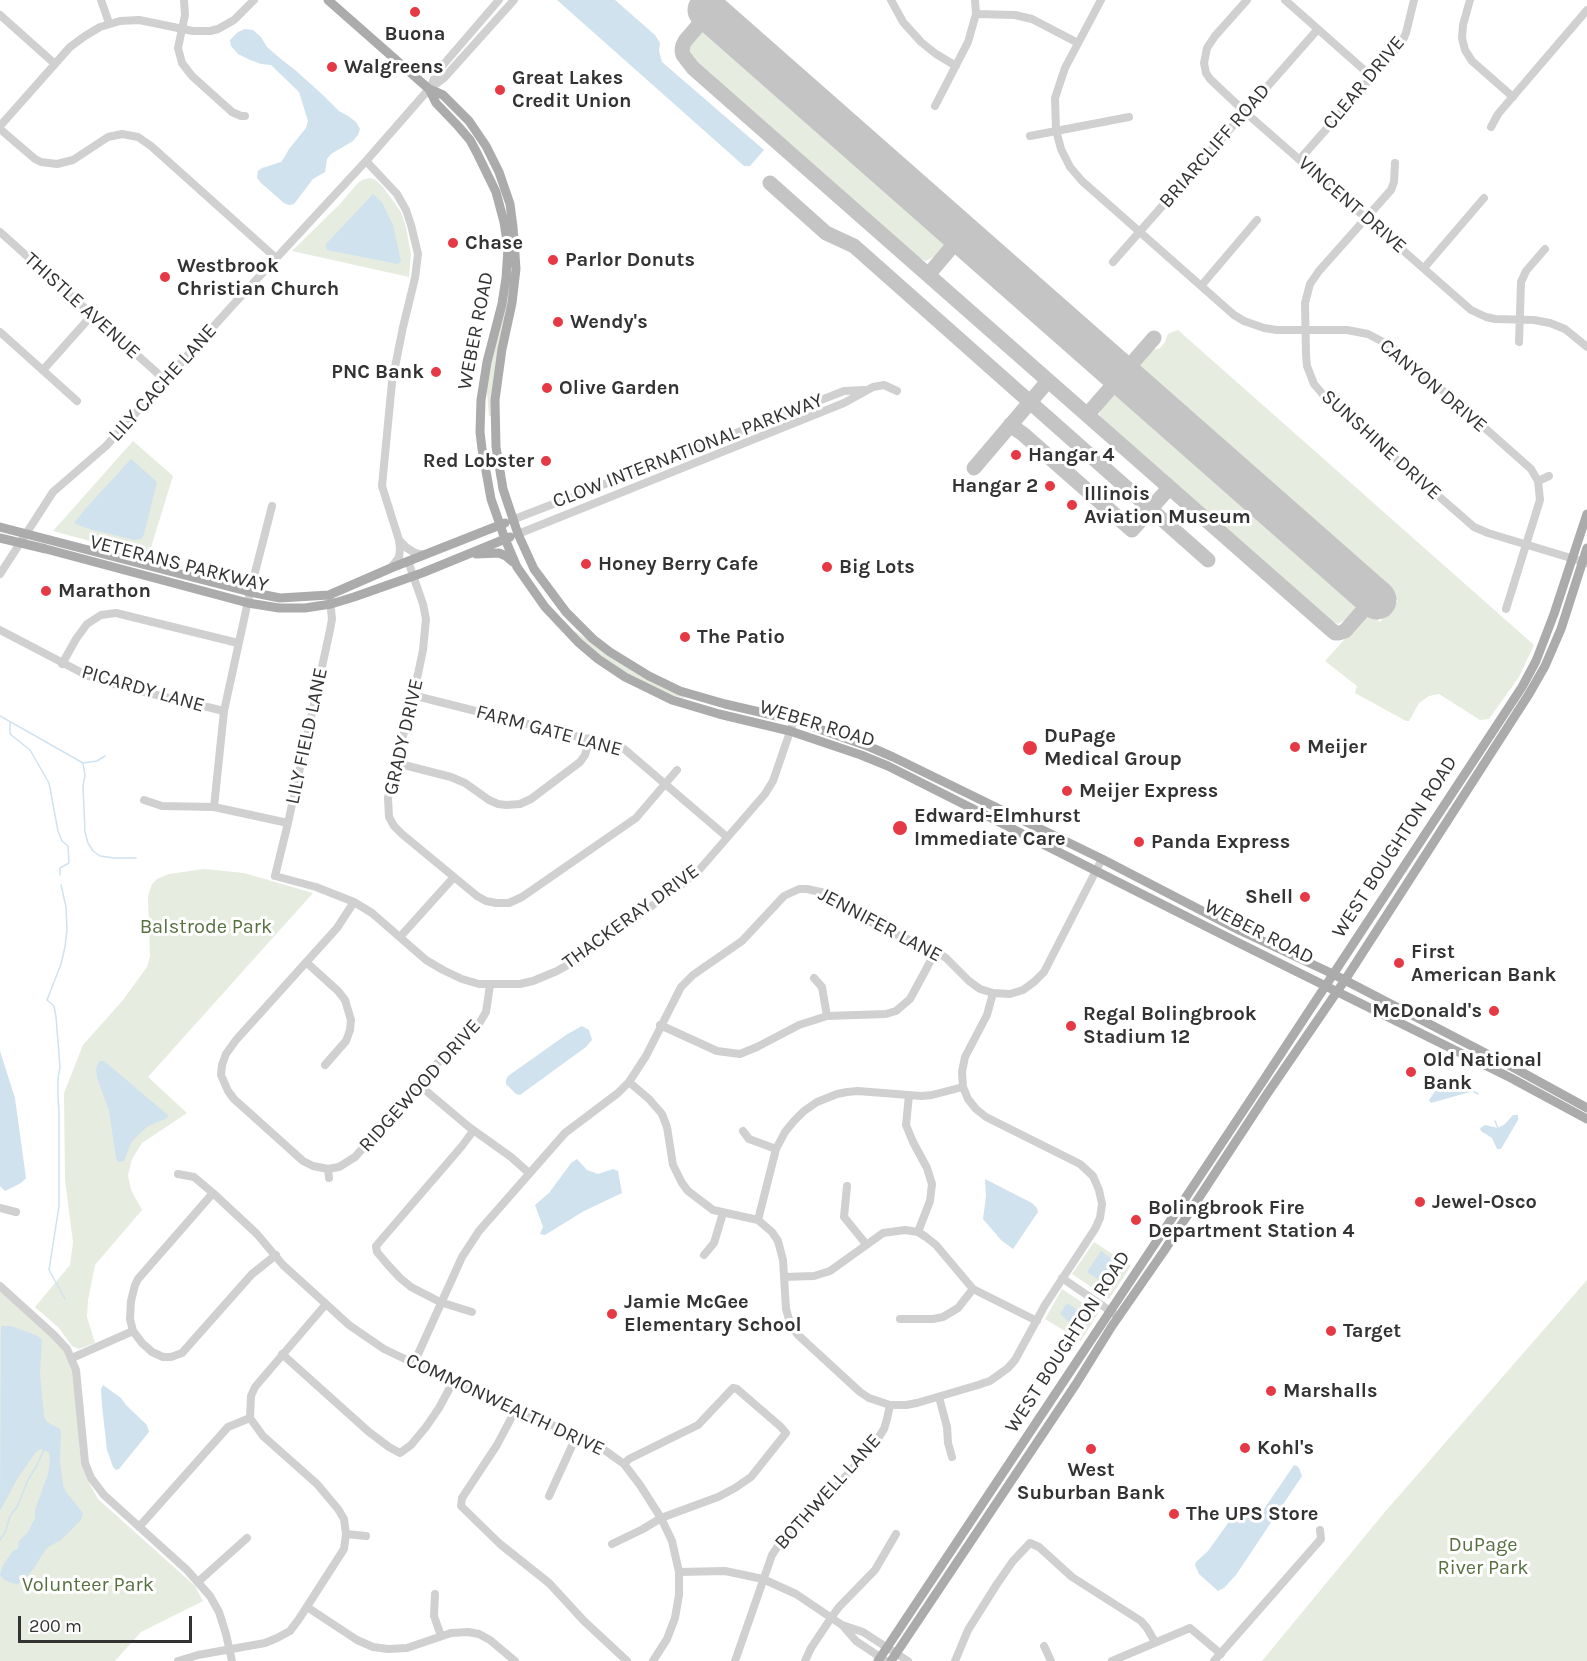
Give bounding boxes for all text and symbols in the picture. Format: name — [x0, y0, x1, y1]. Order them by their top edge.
marker: Buona — [408, 5, 422, 19]
place label: Buona — [385, 22, 445, 46]
street label: CLEAR DRIVE — [1318, 31, 1410, 135]
place label: Walgreens — [344, 55, 444, 79]
marker: Walgreens — [325, 60, 339, 74]
place label: Great Lakes Credit Union — [512, 66, 632, 113]
street label: BRIARCLIFF ROAD — [1155, 79, 1275, 213]
marker: Great Lakes Credit Union — [493, 83, 507, 97]
street label: VINCENT DRIVE — [1293, 151, 1411, 259]
place label: Chase — [465, 231, 523, 255]
marker: Chase — [446, 236, 460, 250]
street label: THISTLE AVENUE — [19, 248, 145, 364]
place label: Parlor Donuts — [565, 248, 695, 272]
marker: Parlor Donuts — [546, 253, 560, 267]
place label: Westbrook Christian Church — [177, 254, 339, 301]
marker: Westbrook Christian Church — [158, 270, 172, 284]
street label: WEBER ROAD — [453, 270, 499, 392]
place label: Wendy's — [570, 310, 648, 334]
marker: Wendy's — [551, 315, 565, 329]
street label: LILY CACHE LANE — [104, 319, 222, 447]
street label: CANYON DRIVE — [1374, 334, 1492, 438]
place label: PNC Bank — [331, 360, 424, 384]
marker: PNC Bank — [429, 365, 443, 379]
place label: Olive Garden — [559, 376, 680, 400]
marker: Olive Garden — [540, 381, 554, 395]
street label: SUNSHINE DRIVE — [1316, 385, 1446, 505]
street label: CLOW INTERNATIONAL PARKWAY — [550, 388, 826, 514]
place label: Hangar 4 — [1028, 443, 1114, 467]
marker: Hangar 4 — [1009, 448, 1023, 462]
place label: Red Lobster — [423, 449, 534, 473]
marker: Red Lobster — [539, 454, 553, 468]
place label: Hangar 2 — [951, 474, 1038, 498]
marker: Hangar 2 — [1043, 479, 1057, 493]
place label: Illinois Aviation Museum — [1084, 482, 1251, 529]
marker: Illinois Aviation Museum — [1065, 498, 1079, 512]
street label: VETERANS PARKWAY — [87, 530, 271, 598]
place label: Honey Berry Cafe — [598, 552, 758, 576]
place label: Big Lots — [839, 555, 915, 579]
marker: Honey Berry Cafe — [579, 557, 593, 571]
marker: Big Lots — [820, 560, 834, 574]
place label: Marathon — [58, 579, 151, 603]
marker: Marathon — [39, 584, 53, 598]
place label: The Patio — [697, 625, 785, 649]
marker: The Patio — [678, 630, 692, 644]
street label: PICARDY LANE — [79, 660, 207, 718]
street label: LILY FIELD LANE — [281, 666, 333, 806]
street label: GRADY DRIVE — [379, 677, 429, 797]
street label: WEBER ROAD — [756, 695, 878, 753]
street label: FARM GATE LANE — [473, 700, 625, 762]
place label: DuPage Medical Group — [1044, 724, 1182, 771]
place label: Meijer — [1307, 735, 1367, 759]
marker: DuPage Medical Group — [1021, 739, 1039, 757]
marker: Meijer — [1288, 740, 1302, 754]
street label: WEST BOUGHTON ROAD — [1327, 752, 1463, 942]
place label: Meijer Express — [1079, 779, 1218, 803]
marker: Meijer Express — [1060, 784, 1074, 798]
place label: Edward-Elmhurst Immediate Care — [914, 804, 1081, 851]
marker: Edward-Elmhurst Immediate Care — [891, 819, 909, 837]
place label: Panda Express — [1151, 830, 1290, 854]
marker: Panda Express — [1132, 835, 1146, 849]
street label: THACKERAY DRIVE — [558, 859, 704, 975]
street label: JENNIFER LANE — [814, 882, 946, 968]
place label: Shell — [1245, 885, 1293, 909]
marker: Shell — [1298, 890, 1312, 904]
street label: WEBER ROAD — [1200, 894, 1318, 970]
park label: Balstrode Park — [140, 915, 272, 939]
place label: First American Bank — [1411, 940, 1556, 987]
marker: First American Bank — [1392, 956, 1406, 970]
place label: McDonald's — [1372, 999, 1482, 1023]
place label: Regal Bolingbrook Stadium 12 — [1083, 1002, 1257, 1049]
marker: McDonald's — [1487, 1004, 1501, 1018]
street label: RIDGEWOOD DRIVE — [354, 1015, 486, 1157]
marker: Regal Bolingbrook Stadium 12 — [1064, 1019, 1078, 1033]
place label: Old National Bank — [1423, 1048, 1542, 1095]
marker: Old National Bank — [1404, 1065, 1418, 1079]
place label: Jewel-Osco — [1432, 1190, 1537, 1214]
marker: Jewel-Osco — [1413, 1195, 1427, 1209]
place label: Bolingbrook Fire Department Station 4 — [1148, 1196, 1354, 1243]
marker: Bolingbrook Fire Department Station 4 — [1129, 1213, 1143, 1227]
street label: WEST BOUGHTON ROAD — [1000, 1247, 1136, 1437]
place label: Jamie McGee Elementary School — [624, 1290, 802, 1337]
marker: Jamie McGee Elementary School — [605, 1307, 619, 1321]
place label: Target — [1343, 1319, 1401, 1343]
marker: Target — [1324, 1324, 1338, 1338]
street label: COMMONWEALTH DRIVE — [402, 1348, 608, 1462]
place label: Marshalls — [1283, 1379, 1377, 1403]
marker: Marshalls — [1264, 1384, 1278, 1398]
street label: BOTHWELL LANE — [770, 1429, 886, 1555]
place label: Kohl's — [1257, 1436, 1314, 1460]
marker: Kohl's — [1238, 1441, 1252, 1455]
marker: West Suburban Bank — [1084, 1442, 1098, 1456]
place label: West Suburban Bank — [1017, 1458, 1165, 1505]
place label: The UPS Store — [1186, 1502, 1318, 1526]
marker: The UPS Store — [1167, 1507, 1181, 1521]
park label: DuPage River Park — [1437, 1533, 1529, 1580]
park label: Volunteer Park — [22, 1573, 154, 1597]
scale bar — [21, 1604, 195, 1642]
text: 200 m — [29, 1615, 82, 1637]

